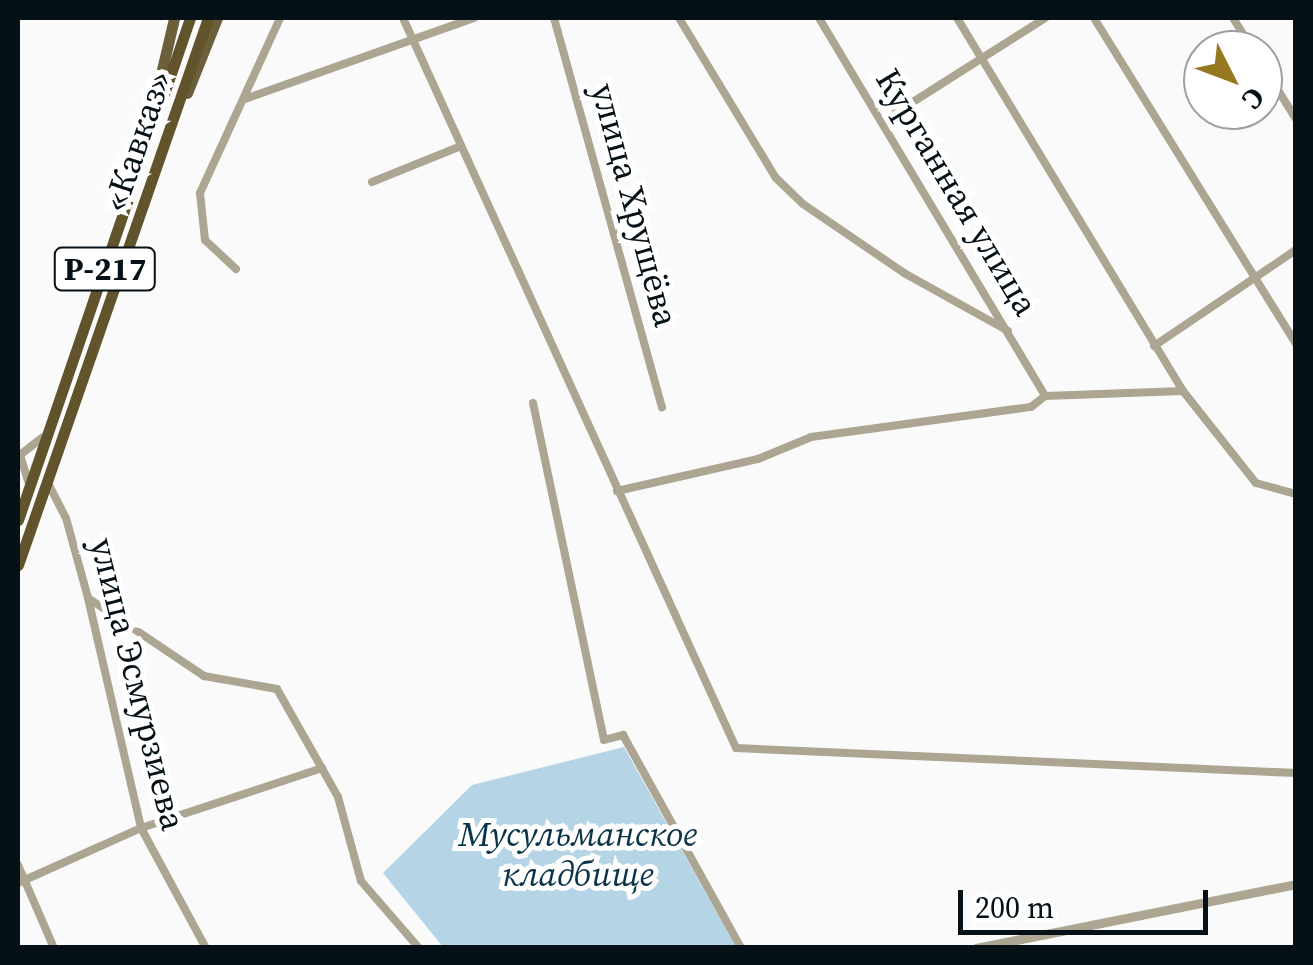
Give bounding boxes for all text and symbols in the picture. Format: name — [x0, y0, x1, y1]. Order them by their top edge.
north arrow — [1183, 30, 1283, 130]
street label: Курганная улица — [867, 61, 1047, 323]
street label: «Кавказ» — [94, 66, 180, 216]
street label: улица Хрущёва — [582, 79, 688, 331]
text: С — [1234, 80, 1274, 118]
road number: Р-217 — [52, 242, 158, 296]
street label: улица Эсмурзиева — [81, 533, 195, 835]
park label: Мусульманское кладбище — [459, 813, 697, 895]
scale bar — [963, 870, 1213, 932]
text: 200 m — [975, 887, 1054, 928]

